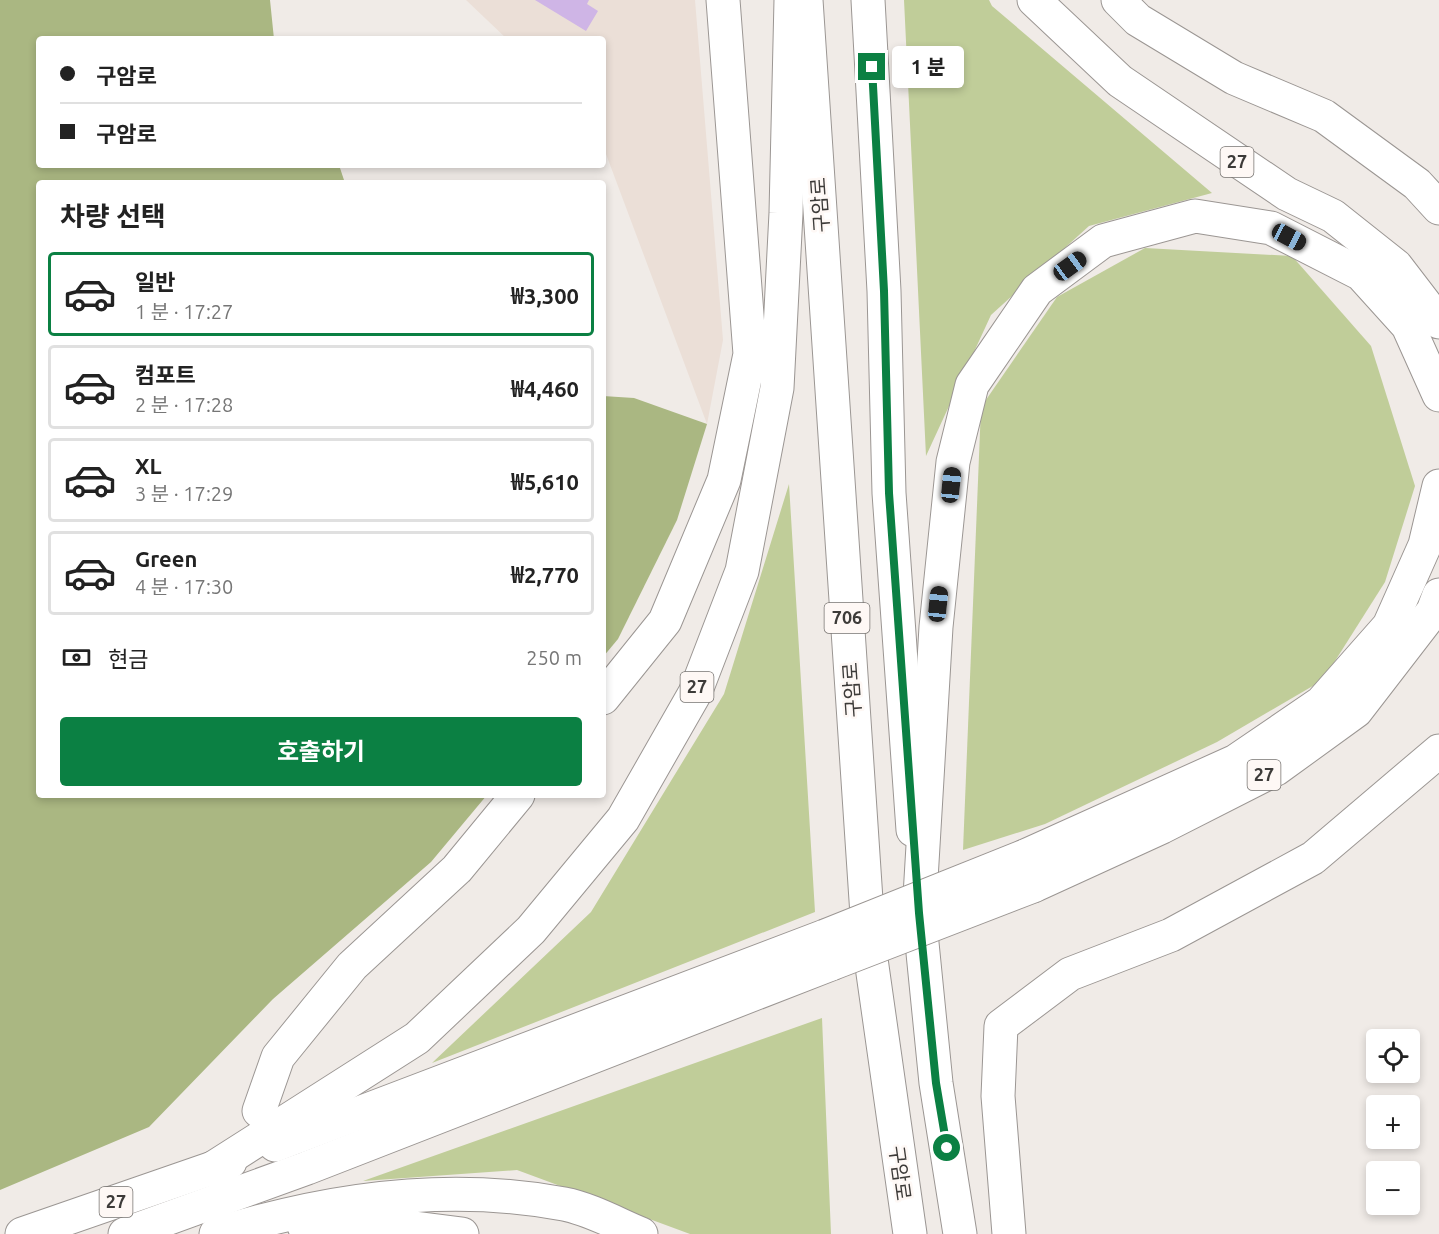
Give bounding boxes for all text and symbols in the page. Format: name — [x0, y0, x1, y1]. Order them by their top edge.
callout: 1 분 — [893, 46, 965, 88]
route end — [858, 53, 885, 80]
text: 1 분 — [911, 55, 945, 78]
text: 구암로 — [96, 63, 157, 88]
text: 구암로 — [96, 121, 157, 146]
road number: 27 — [1220, 147, 1254, 177]
street label: 구암로 — [806, 177, 833, 233]
text: 차량 선택 — [60, 201, 166, 231]
car — [1269, 221, 1309, 253]
car — [1050, 248, 1090, 284]
icon: car — [63, 267, 117, 321]
text: 일반 — [135, 269, 175, 294]
text: ₩3,300 — [511, 283, 579, 308]
text: 1 분 · 17:27 — [135, 300, 233, 323]
icon: car — [63, 360, 117, 414]
text: 컴포트 — [135, 362, 196, 387]
text: ₩4,460 — [511, 376, 579, 401]
text: 2 분 · 17:28 — [135, 393, 233, 416]
icon: car — [63, 453, 117, 507]
text: XL — [135, 453, 162, 478]
car — [940, 466, 962, 504]
text: ₩5,610 — [511, 469, 579, 494]
text: 3 분 · 17:29 — [135, 482, 233, 505]
icon: car — [63, 546, 117, 600]
text: Green — [135, 546, 197, 571]
text: ₩2,770 — [511, 562, 579, 587]
text: 4 분 · 17:30 — [135, 575, 233, 598]
car — [927, 585, 949, 623]
road number: 706 — [824, 603, 870, 633]
icon: cash — [60, 641, 93, 674]
text: 현금 — [108, 646, 148, 671]
text: 250 m — [526, 646, 582, 669]
street label: 구암로 — [838, 662, 865, 718]
road number: 27 — [680, 672, 714, 702]
button: 호출하기 — [60, 717, 582, 786]
road number: 27 — [1248, 760, 1280, 790]
map controls — [1366, 1029, 1420, 1215]
button: locate — [1366, 1029, 1420, 1083]
button: + — [1366, 1095, 1420, 1149]
route start — [933, 1134, 960, 1161]
street label: 구암로 — [885, 1144, 916, 1202]
button: − — [1366, 1161, 1420, 1215]
road number: 27 — [100, 1187, 132, 1217]

